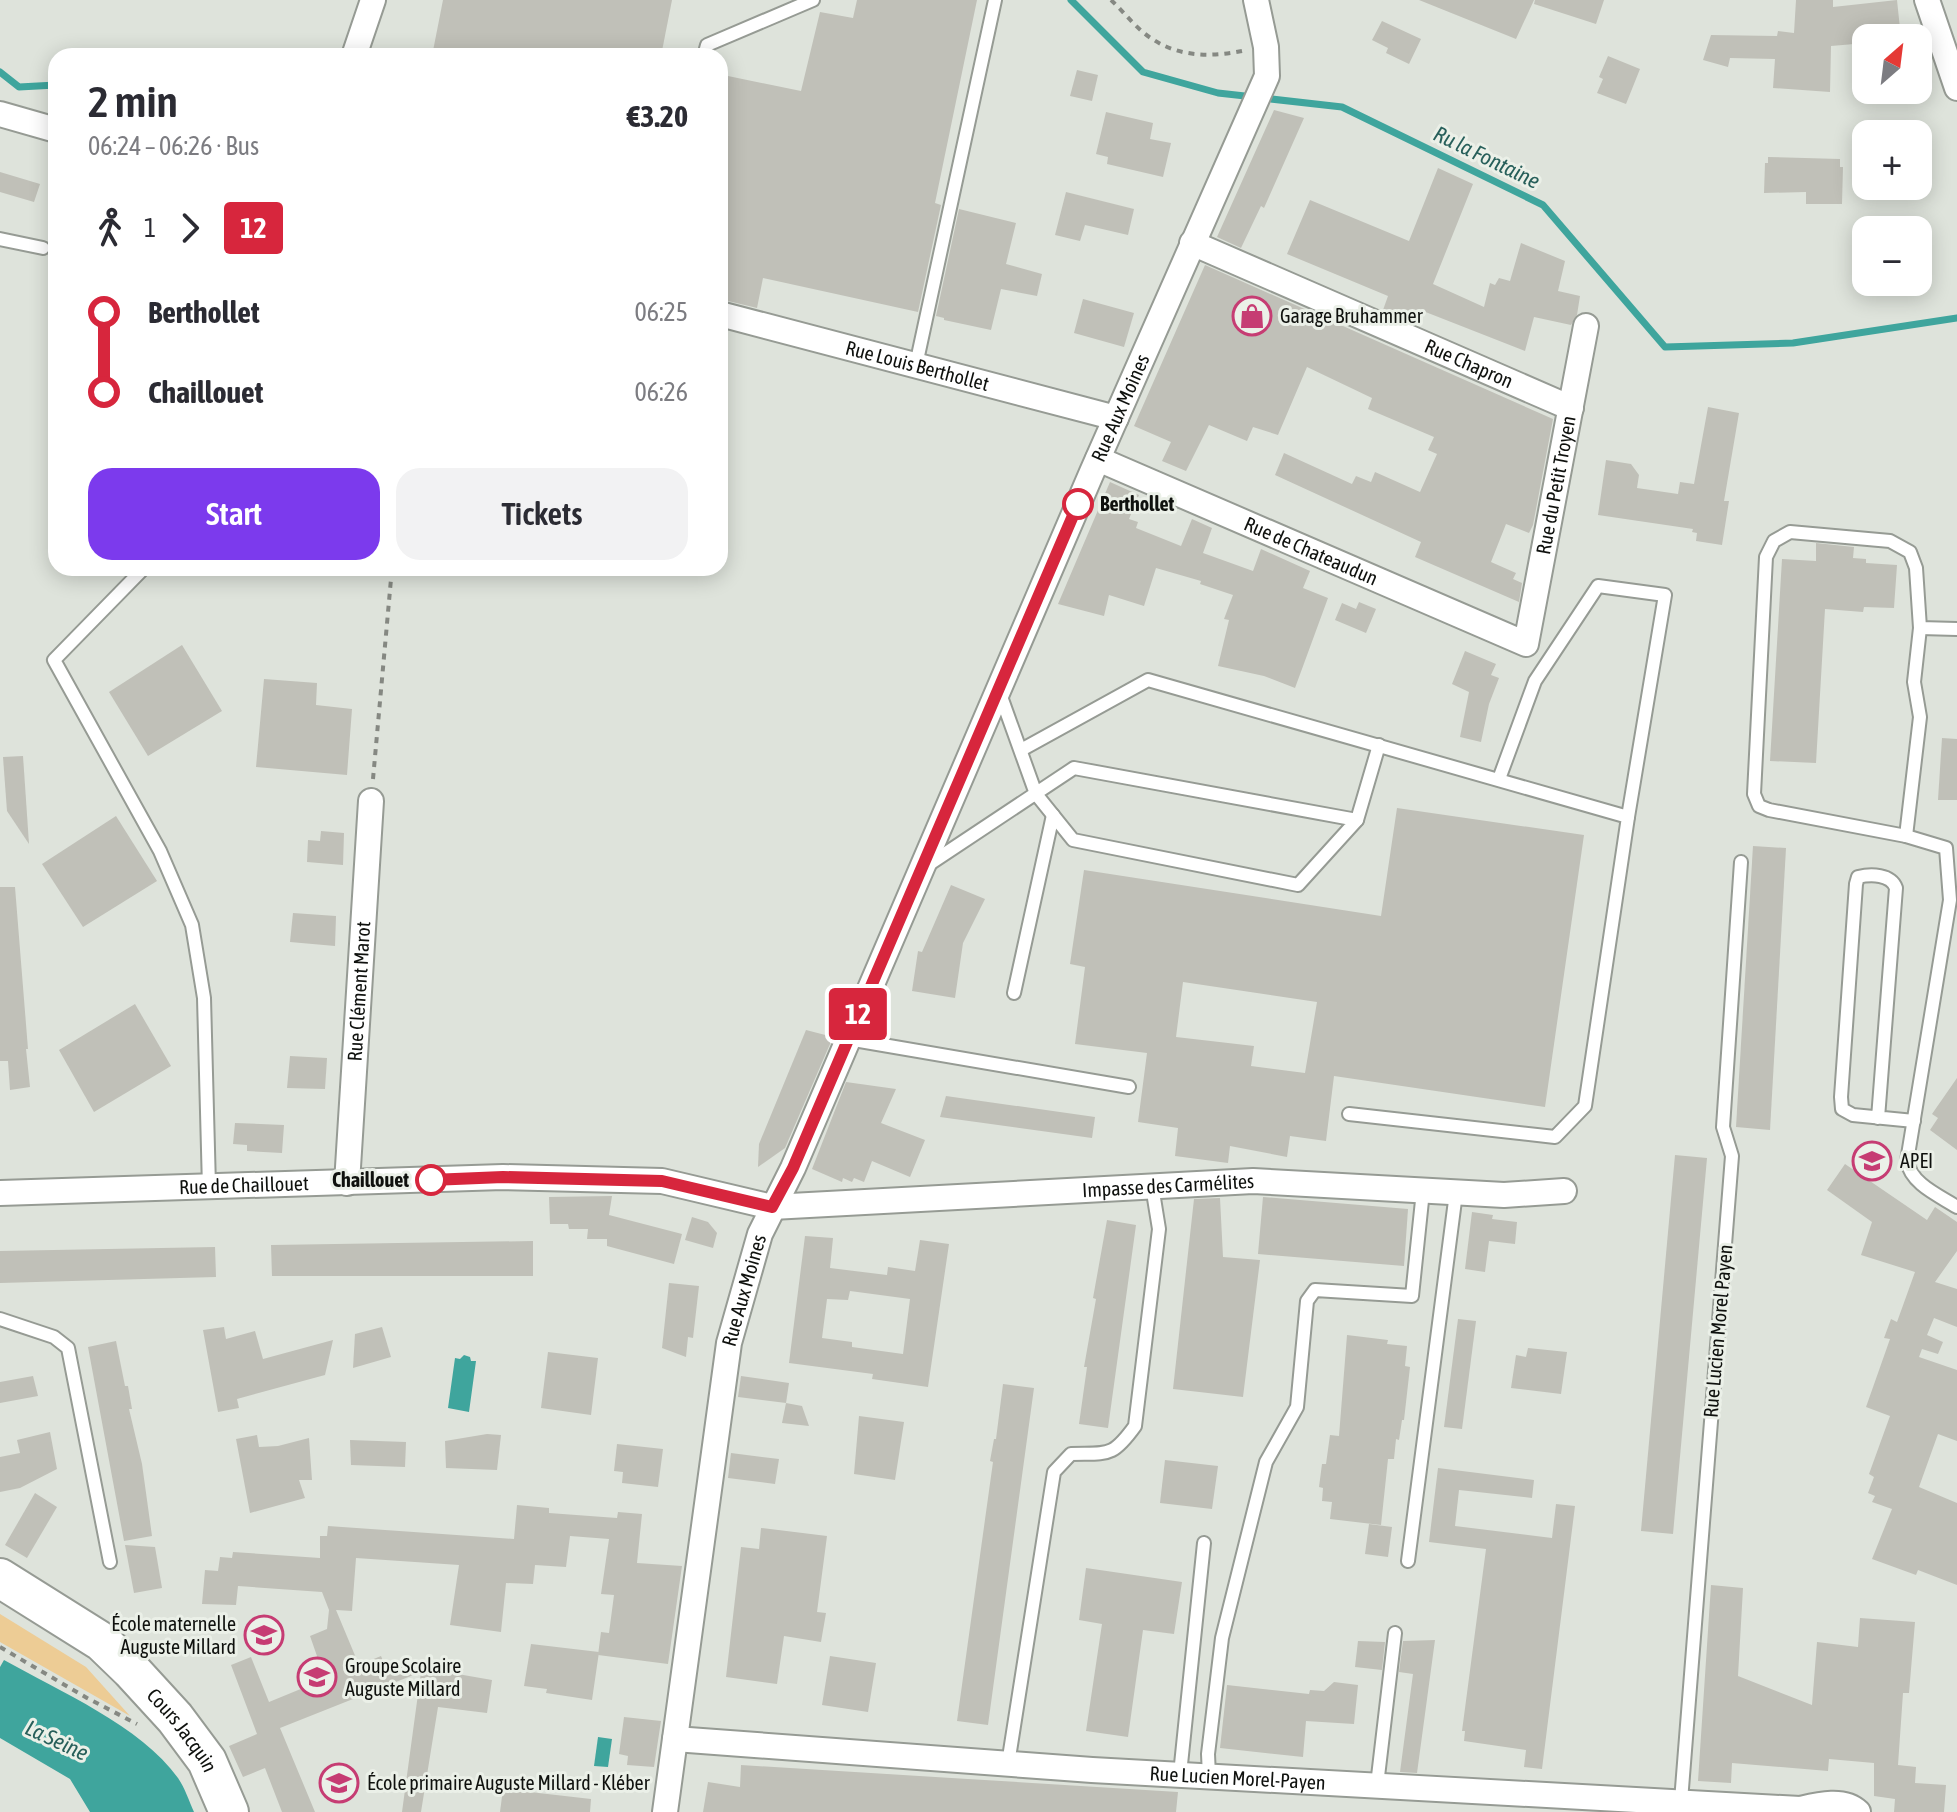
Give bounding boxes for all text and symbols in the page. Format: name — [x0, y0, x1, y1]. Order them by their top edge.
north arrow — [1852, 24, 1932, 104]
map controls — [1852, 24, 1932, 296]
text: 2 min — [88, 76, 178, 126]
text: €3.20 — [627, 99, 688, 133]
water label: Ru la Fontaine — [1430, 120, 1544, 194]
button: + — [1852, 120, 1932, 200]
text: 06:24 – 06:26 · Bus — [88, 131, 259, 161]
icon: walk — [88, 206, 132, 250]
icon: forward — [168, 206, 212, 250]
text: 12 — [240, 212, 267, 244]
text: 1 — [144, 213, 156, 243]
button: − — [1852, 216, 1932, 296]
text: Berthollet — [148, 295, 260, 329]
shop icon: Garage Bruhammer — [1231, 295, 1273, 337]
text: 06:25 — [634, 297, 688, 327]
place label: Garage Bruhammer — [1280, 304, 1424, 327]
street label: Rue Chapron — [1421, 334, 1517, 392]
street label: Rue Louis Berthollet — [843, 336, 992, 395]
street label: Rue Aux Moines — [1086, 350, 1154, 465]
text: Chaillouet — [148, 375, 263, 409]
text: 06:26 — [634, 377, 688, 407]
street label: Rue du Petit Troyen — [1531, 414, 1580, 556]
button: Start — [88, 468, 380, 560]
button: Tickets — [396, 468, 688, 560]
marker: Berthollet — [1063, 489, 1093, 519]
place label: Berthollet — [1100, 492, 1175, 515]
street label: Rue de Chateaudun — [1241, 512, 1382, 590]
street label: Rue Clément Marot — [343, 920, 374, 1062]
line badge: 12 — [822, 988, 894, 1040]
text: 12 — [845, 998, 871, 1030]
school or university icon: APEI — [1851, 1140, 1893, 1182]
place label: APEI — [1900, 1149, 1933, 1172]
marker: Chaillouet — [416, 1165, 446, 1195]
place label: Chaillouet — [332, 1168, 409, 1191]
street label: Impasse des Carmélites — [1082, 1169, 1255, 1201]
street label: Rue de Chaillouet — [179, 1171, 309, 1198]
street label: Rue Aux Moines — [717, 1232, 770, 1349]
street label: Rue Lucien Morel Payen — [1698, 1243, 1737, 1419]
place label: École maternelle Auguste Millard — [111, 1612, 236, 1658]
school or university icon: École maternelle Auguste Millard — [243, 1614, 285, 1656]
place label: Groupe Scolaire Auguste Millard — [345, 1654, 461, 1700]
school or university icon: Groupe Scolaire Auguste Millard — [296, 1656, 338, 1698]
street label: Cours Jacquin — [143, 1683, 222, 1775]
water label: La Seine — [21, 1714, 93, 1766]
street label: Rue Lucien Morel-Payen — [1149, 1761, 1326, 1794]
school or university icon: École primaire Auguste Millard - Kléber — [318, 1762, 360, 1804]
place label: École primaire Auguste Millard - Kléber — [367, 1771, 651, 1794]

